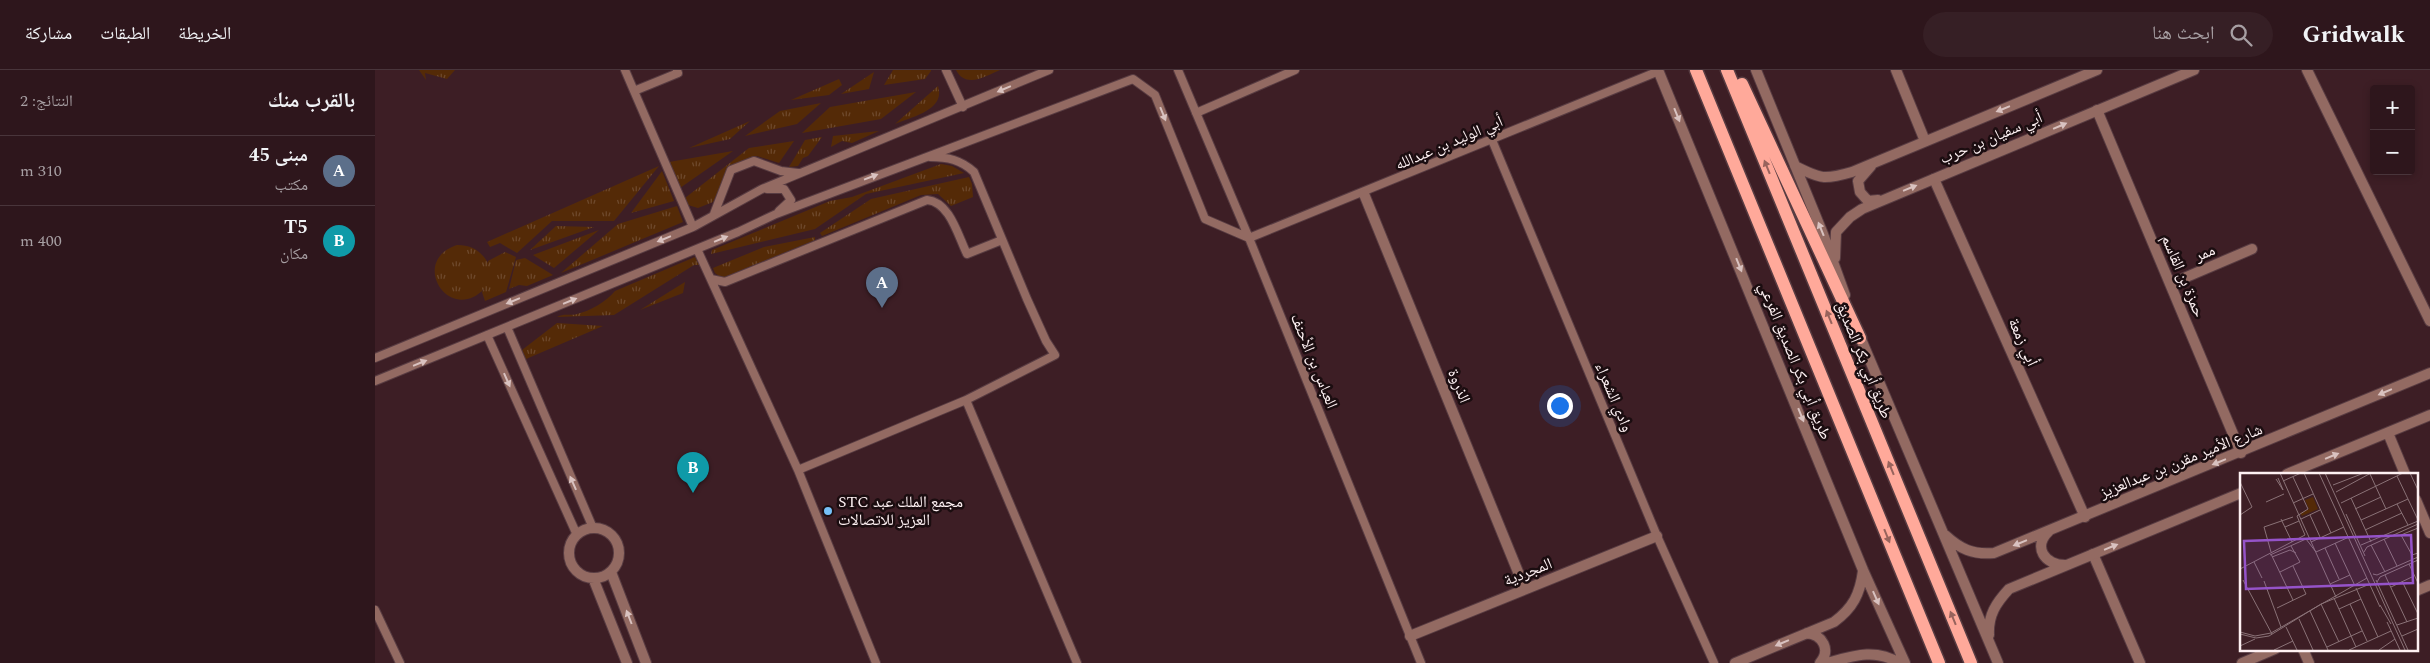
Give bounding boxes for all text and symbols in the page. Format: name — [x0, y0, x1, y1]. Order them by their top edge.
search box — [1923, 12, 2273, 57]
text: Gridwalk — [2303, 17, 2405, 53]
text: ابحث هنا — [2152, 19, 2215, 48]
text: مشاركة — [25, 20, 72, 47]
text: الطبقات — [100, 20, 150, 47]
text: الخريطة — [178, 20, 231, 47]
icon: search — [2227, 21, 2255, 49]
text: بالقرب منك — [268, 85, 355, 117]
one-way arrow — [996, 85, 1011, 93]
map controls — [2370, 85, 2415, 175]
button: + — [2370, 85, 2415, 130]
text: النتائج: 2 — [20, 89, 73, 113]
street label: أبي سفيان بن حرب — [1936, 105, 2046, 171]
one-way arrow — [1996, 105, 2010, 113]
one-way arrow — [1159, 107, 1167, 122]
one-way arrow — [1673, 108, 1681, 122]
street label: أبي الوليد بن عبدالله — [1391, 109, 1507, 177]
one-way arrow — [2053, 122, 2068, 130]
button: − — [2370, 130, 2415, 175]
text: مبنى 45 — [249, 141, 308, 170]
text: 310 m — [20, 159, 62, 183]
text: A — [333, 159, 345, 183]
one-way arrow — [1763, 160, 1771, 174]
text: مكتب — [275, 173, 308, 197]
one-way arrow — [864, 173, 878, 181]
one-way arrow — [1903, 184, 1917, 192]
text: T5 — [284, 213, 308, 242]
one-way arrow — [1817, 222, 1825, 236]
text: 400 m — [20, 229, 62, 253]
text: B — [333, 229, 345, 253]
street label: حمزة بن القاسم — [2155, 231, 2211, 321]
one-way arrow — [714, 235, 728, 243]
one-way arrow — [656, 236, 671, 243]
street label: ممر — [2190, 238, 2219, 268]
text: مكان — [280, 242, 308, 266]
one-way arrow — [1735, 258, 1743, 273]
pin: A — [866, 267, 898, 308]
street label: طريق أبي بكر الصديق الفرعي — [1752, 279, 1838, 443]
one-way arrow — [506, 297, 520, 305]
one-way arrow — [563, 297, 578, 305]
street label: طريق أبي بكر الصديق — [1829, 297, 1899, 423]
street label: العباس بن الأحنف — [1284, 310, 1344, 412]
one-way arrow — [1825, 310, 1832, 325]
street label: أبي زمعة — [2002, 314, 2044, 370]
street label: وادي الشعراء — [1589, 358, 1639, 436]
one-way arrow — [413, 359, 428, 367]
street label: الذروة — [1441, 365, 1477, 407]
one-way arrow — [503, 373, 511, 387]
one-way arrow — [2378, 389, 2392, 397]
your location — [1547, 393, 1573, 419]
one-way arrow — [1797, 408, 1805, 423]
street label: شارع الأمير مقرن بن عبدالعزيز — [2095, 417, 2266, 505]
one-way arrow — [2325, 451, 2339, 459]
pin: B — [677, 452, 709, 493]
one-way arrow — [2211, 458, 2226, 466]
one-way arrow — [1887, 460, 1895, 475]
inset map — [2240, 473, 2417, 650]
one-way arrow — [569, 476, 577, 490]
place label: STC مجمع الملك عبد العزيز للاتصالات — [838, 490, 963, 532]
marker: STC مجمع الملك عبد العزيز للاتصالات — [822, 505, 834, 517]
one-way arrow — [1884, 529, 1892, 543]
one-way arrow — [2012, 539, 2027, 547]
one-way arrow — [2104, 542, 2118, 550]
street label: المجردية — [1500, 551, 1556, 593]
one-way arrow — [1872, 591, 1880, 605]
one-way arrow — [624, 610, 632, 625]
one-way arrow — [1949, 610, 1957, 625]
one-way arrow — [1775, 640, 1789, 648]

